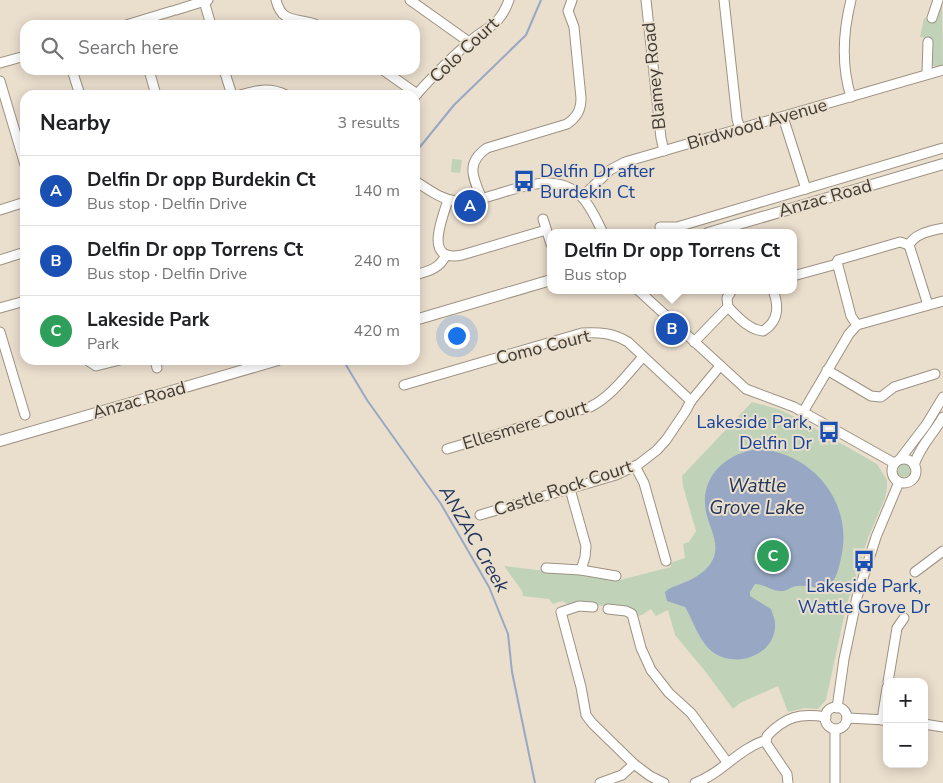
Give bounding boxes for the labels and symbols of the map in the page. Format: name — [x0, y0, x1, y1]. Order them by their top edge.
street label: Colo Court — [424, 11, 504, 88]
street label: Blamey Road — [636, 21, 672, 131]
street label: Birdwood Avenue — [684, 93, 830, 155]
place label: Delfin Dr after Burdekin Ct — [540, 159, 655, 204]
bus stop icon: Delfin Dr after Burdekin Ct — [511, 168, 537, 194]
street label: Anzac Road — [776, 173, 874, 223]
pin: A — [454, 187, 486, 225]
pin: B — [656, 310, 688, 348]
your location — [444, 323, 470, 349]
street label: Como Court — [493, 324, 593, 370]
street label: Anzac Road — [90, 375, 188, 425]
street label: Ellesmere Court — [460, 394, 591, 455]
place label: Lakeside Park, Delfin Dr — [697, 410, 813, 455]
bus stop icon: Lakeside Park, Delfin Dr — [816, 419, 842, 445]
street label: Castle Rock Court — [491, 454, 636, 522]
water label: Wattle Grove Lake — [709, 473, 805, 521]
water label: ANZAC Creek — [432, 480, 515, 598]
pin: C — [757, 537, 789, 575]
bus stop icon: Lakeside Park, Wattle Grove Dr — [851, 548, 877, 574]
place label: Lakeside Park, Wattle Grove Dr — [798, 574, 931, 619]

